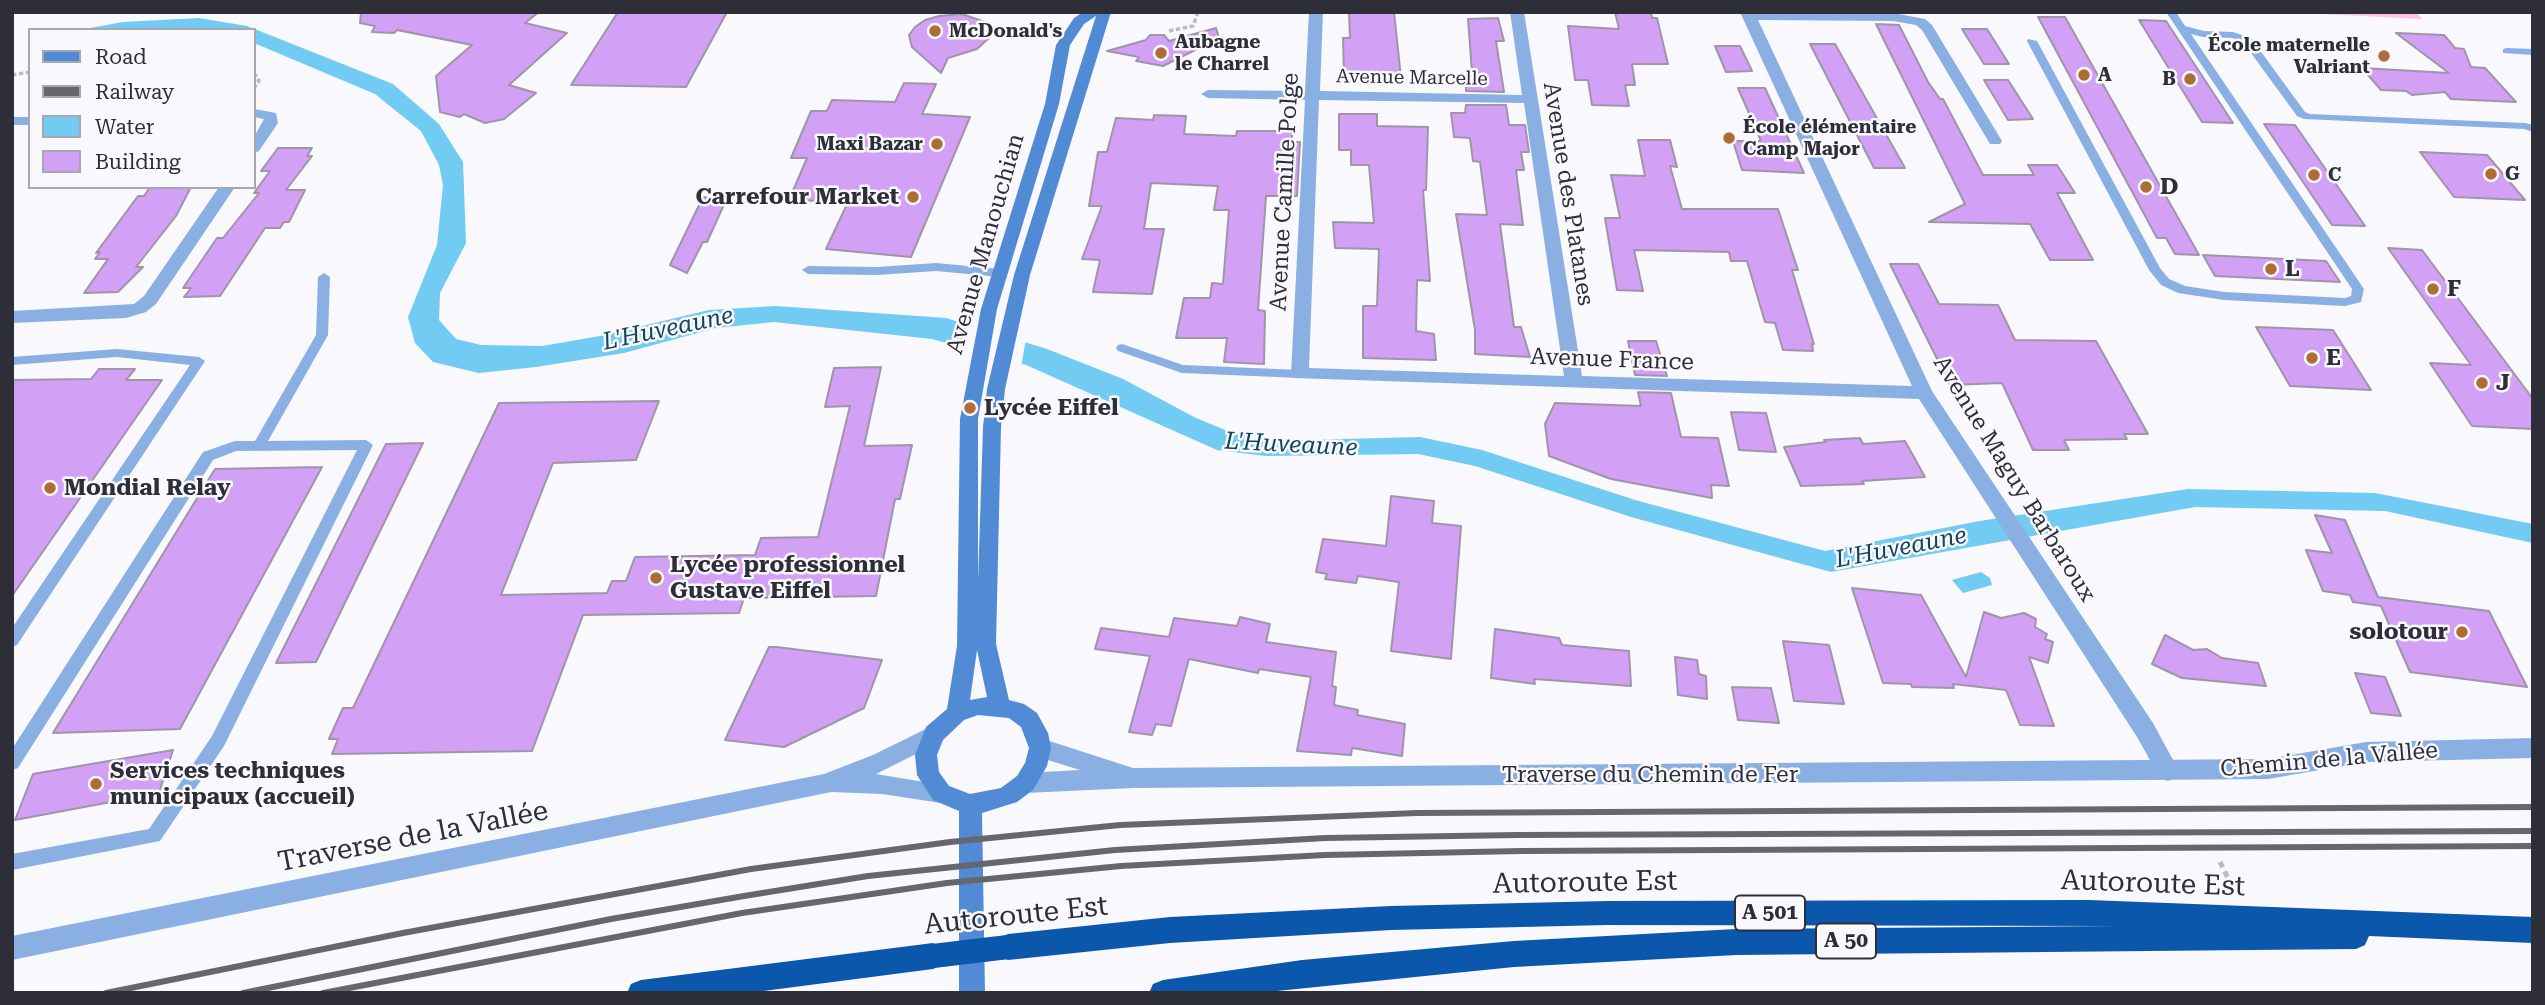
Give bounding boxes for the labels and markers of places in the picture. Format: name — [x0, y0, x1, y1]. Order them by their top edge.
place label: McDonald's — [949, 20, 1062, 42]
marker: McDonald's — [927, 23, 943, 39]
place label: Aubagne le Charrel — [1175, 31, 1269, 75]
place label: École maternelle Valriant — [2208, 34, 2370, 78]
marker: Aubagne le Charrel — [1153, 45, 1169, 61]
marker: École maternelle Valriant — [2376, 48, 2392, 64]
place label: A — [2098, 64, 2112, 86]
marker: A — [2076, 67, 2092, 83]
place label: B — [2162, 68, 2176, 90]
marker: B — [2182, 71, 2198, 87]
place label: École élémentaire Camp Major — [1743, 116, 1916, 160]
marker: École élémentaire Camp Major — [1721, 130, 1737, 146]
place label: Maxi Bazar — [816, 133, 923, 155]
marker: Maxi Bazar — [929, 136, 945, 152]
place label: G — [2505, 163, 2520, 185]
place label: C — [2328, 164, 2341, 186]
marker: G — [2483, 166, 2499, 182]
marker: C — [2306, 167, 2322, 183]
place label: D — [2160, 173, 2178, 201]
marker: D — [2138, 179, 2154, 195]
place label: Carrefour Market — [695, 183, 899, 211]
marker: Carrefour Market — [905, 189, 921, 205]
place label: L — [2285, 255, 2300, 283]
marker: L — [2263, 261, 2279, 277]
place label: F — [2447, 275, 2461, 303]
marker: F — [2425, 281, 2441, 297]
place label: E — [2326, 344, 2341, 372]
marker: E — [2304, 350, 2320, 366]
place label: J — [2496, 369, 2510, 397]
marker: J — [2474, 375, 2490, 391]
place label: Lycée Eiffel — [984, 394, 1118, 422]
marker: Lycée Eiffel — [962, 400, 978, 416]
place label: Mondial Relay — [64, 474, 231, 502]
marker: Mondial Relay — [42, 480, 58, 496]
place label: Lycée professionnel Gustave Eiffel — [670, 551, 905, 605]
marker: Lycée professionnel Gustave Eiffel — [648, 570, 664, 586]
place label: solotour — [2349, 618, 2448, 646]
marker: solotour — [2454, 624, 2470, 640]
place label: Services techniques municipaux (accueil) — [110, 757, 355, 811]
marker: Services techniques municipaux (accueil) — [88, 776, 104, 792]

